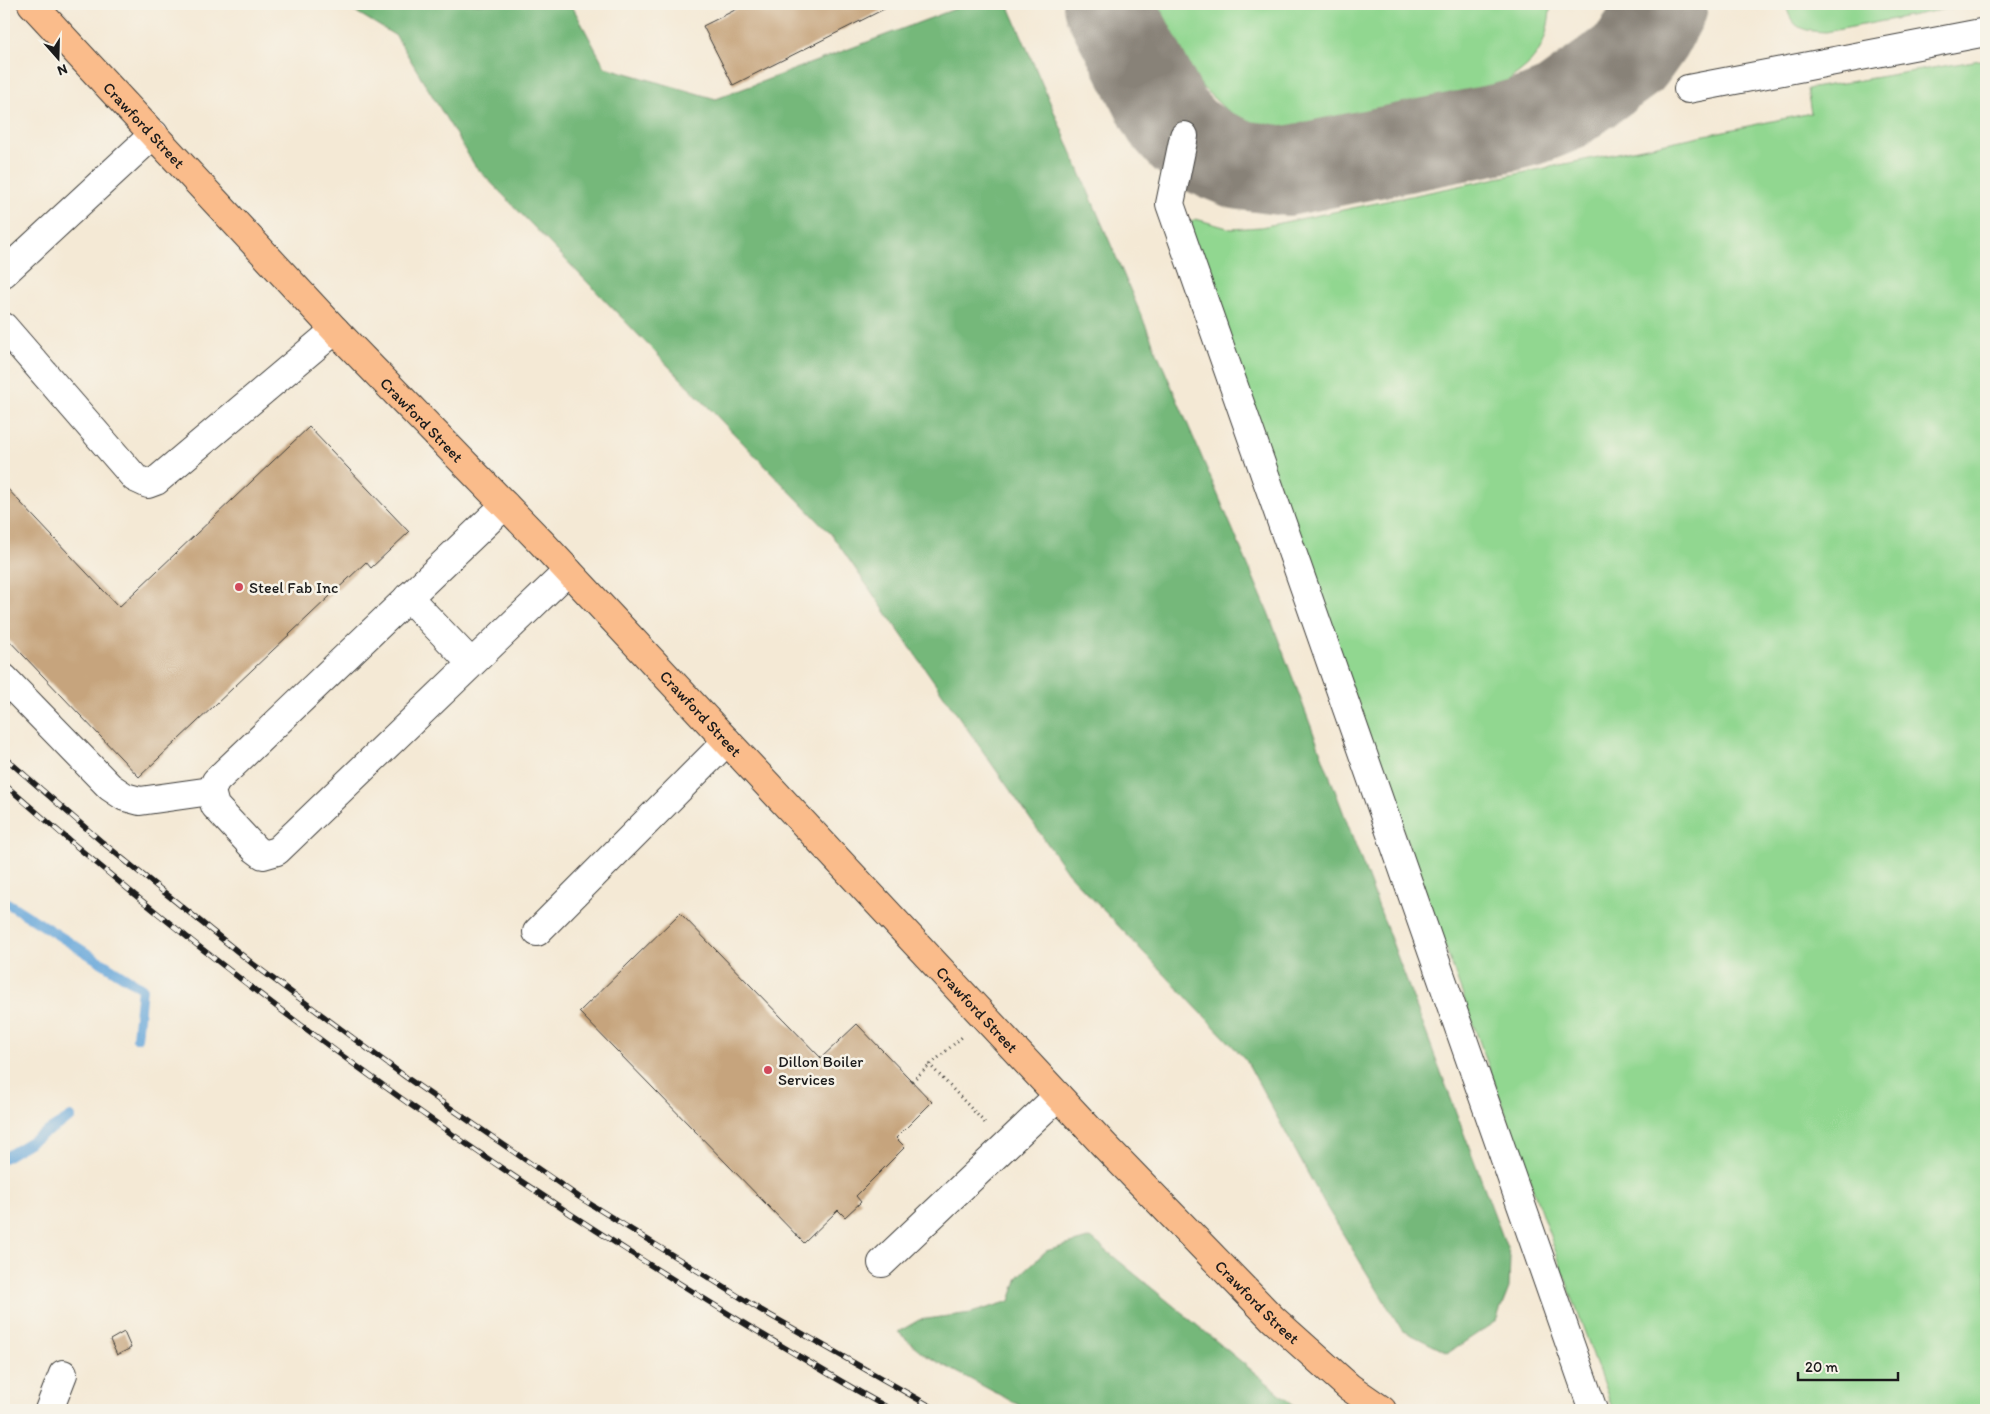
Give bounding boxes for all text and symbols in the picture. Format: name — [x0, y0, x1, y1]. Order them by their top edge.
north arrow — [32, 32, 82, 82]
text: N — [55, 60, 70, 79]
street label: Crawford Street — [99, 78, 189, 172]
street label: Crawford Street — [376, 373, 467, 466]
place label: Steel Fab Inc — [249, 578, 338, 597]
marker: Steel Fab Inc — [233, 581, 245, 593]
street label: Crawford Street — [656, 666, 745, 761]
street label: Crawford Street — [932, 963, 1022, 1057]
place label: Dillon Boiler Services — [778, 1052, 863, 1089]
marker: Dillon Boiler Services — [762, 1064, 774, 1076]
street label: Crawford Street — [1211, 1256, 1303, 1348]
scale bar — [1798, 1349, 1898, 1381]
text: 20 m — [1805, 1358, 1839, 1376]

